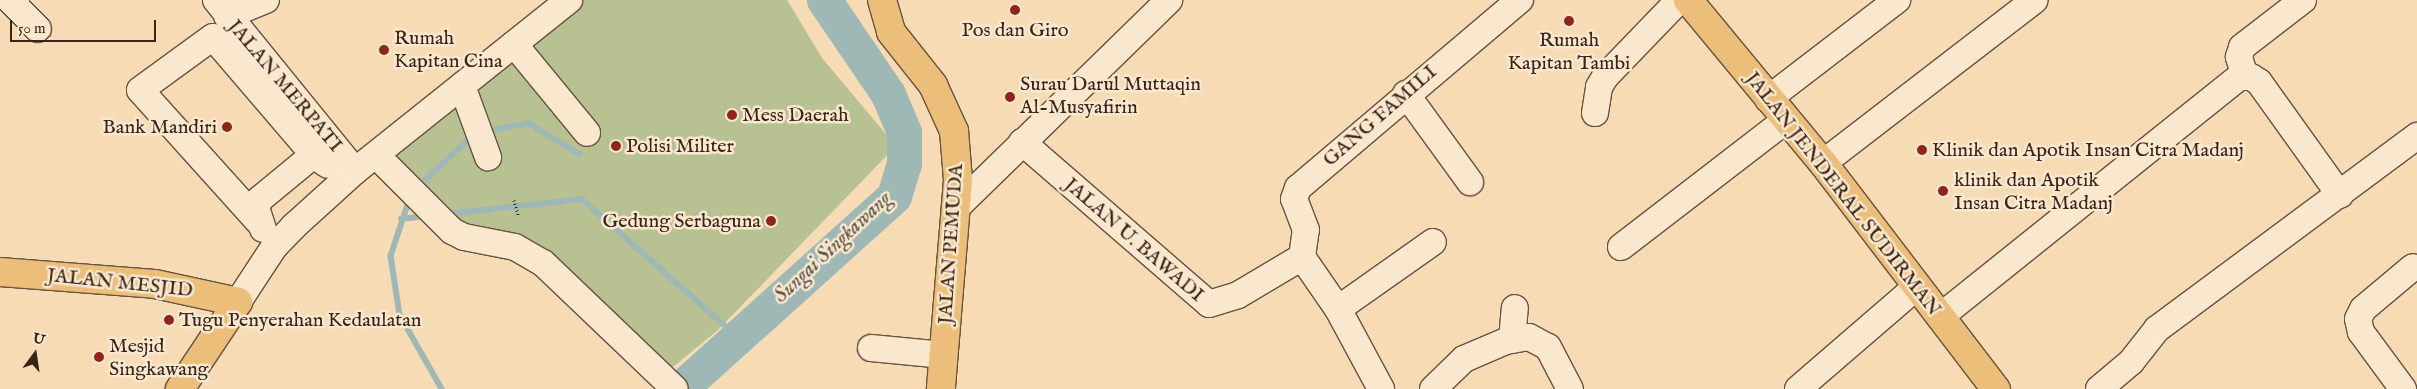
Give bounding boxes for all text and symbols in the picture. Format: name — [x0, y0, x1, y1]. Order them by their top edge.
marker: Pos dan Giro — [1009, 4, 1021, 16]
scale bar — [12, 10, 159, 42]
street label: JALAN MERPATI — [223, 15, 347, 157]
marker: Rumah Kapitan Tambi — [1563, 15, 1575, 27]
place label: Pos dan Giro — [961, 18, 1069, 42]
text: 50 m — [18, 19, 46, 38]
place label: Rumah Kapitan Cina — [394, 26, 503, 73]
place label: Rumah Kapitan Tambi — [1508, 29, 1630, 76]
marker: Rumah Kapitan Cina — [378, 44, 390, 56]
street label: GANG FAMILI — [1318, 60, 1442, 172]
street label: JALAN JENDERAL SUDIRMAN — [1740, 67, 1946, 321]
place label: Surau Darul Muttaqin Al-Musyafirin — [1020, 73, 1201, 120]
marker: Surau Darul Muttaqin Al-Musyafirin — [1004, 91, 1016, 103]
place label: Mess Daerah — [742, 103, 849, 127]
marker: Mess Daerah — [726, 109, 738, 121]
place label: Bank Mandiri — [103, 115, 217, 139]
marker: Bank Mandiri — [221, 121, 233, 133]
place label: Polisi Militer — [626, 134, 734, 158]
place label: Klinik dan Apotik Insan Citra Madanj — [1932, 138, 2244, 162]
marker: Polisi Militer — [610, 140, 622, 152]
marker: Klinik dan Apotik Insan Citra Madanj — [1916, 144, 1928, 156]
street label: JALAN PEMUDA — [933, 163, 969, 325]
place label: klinik dan Apotik Insan Citra Madanj — [1954, 168, 2113, 215]
street label: JALAN U. BAWADI — [1059, 173, 1209, 307]
marker: klinik dan Apotik Insan Citra Madanj — [1936, 184, 1950, 198]
water label: Sungai Singkawang — [769, 187, 897, 309]
place label: Gedung Serbaguna — [602, 209, 761, 233]
marker: Gedung Serbaguna — [765, 215, 777, 227]
street label: JALAN MESJID — [46, 263, 194, 303]
place label: Tugu Penyerahan Kedaulatan — [179, 308, 421, 332]
marker: Tugu Penyerahan Kedaulatan — [163, 314, 175, 326]
north arrow — [10, 329, 60, 379]
text: U — [31, 329, 47, 350]
place label: Mesjid Singkawang — [109, 334, 208, 381]
marker: Mesjid Singkawang — [93, 351, 105, 363]

